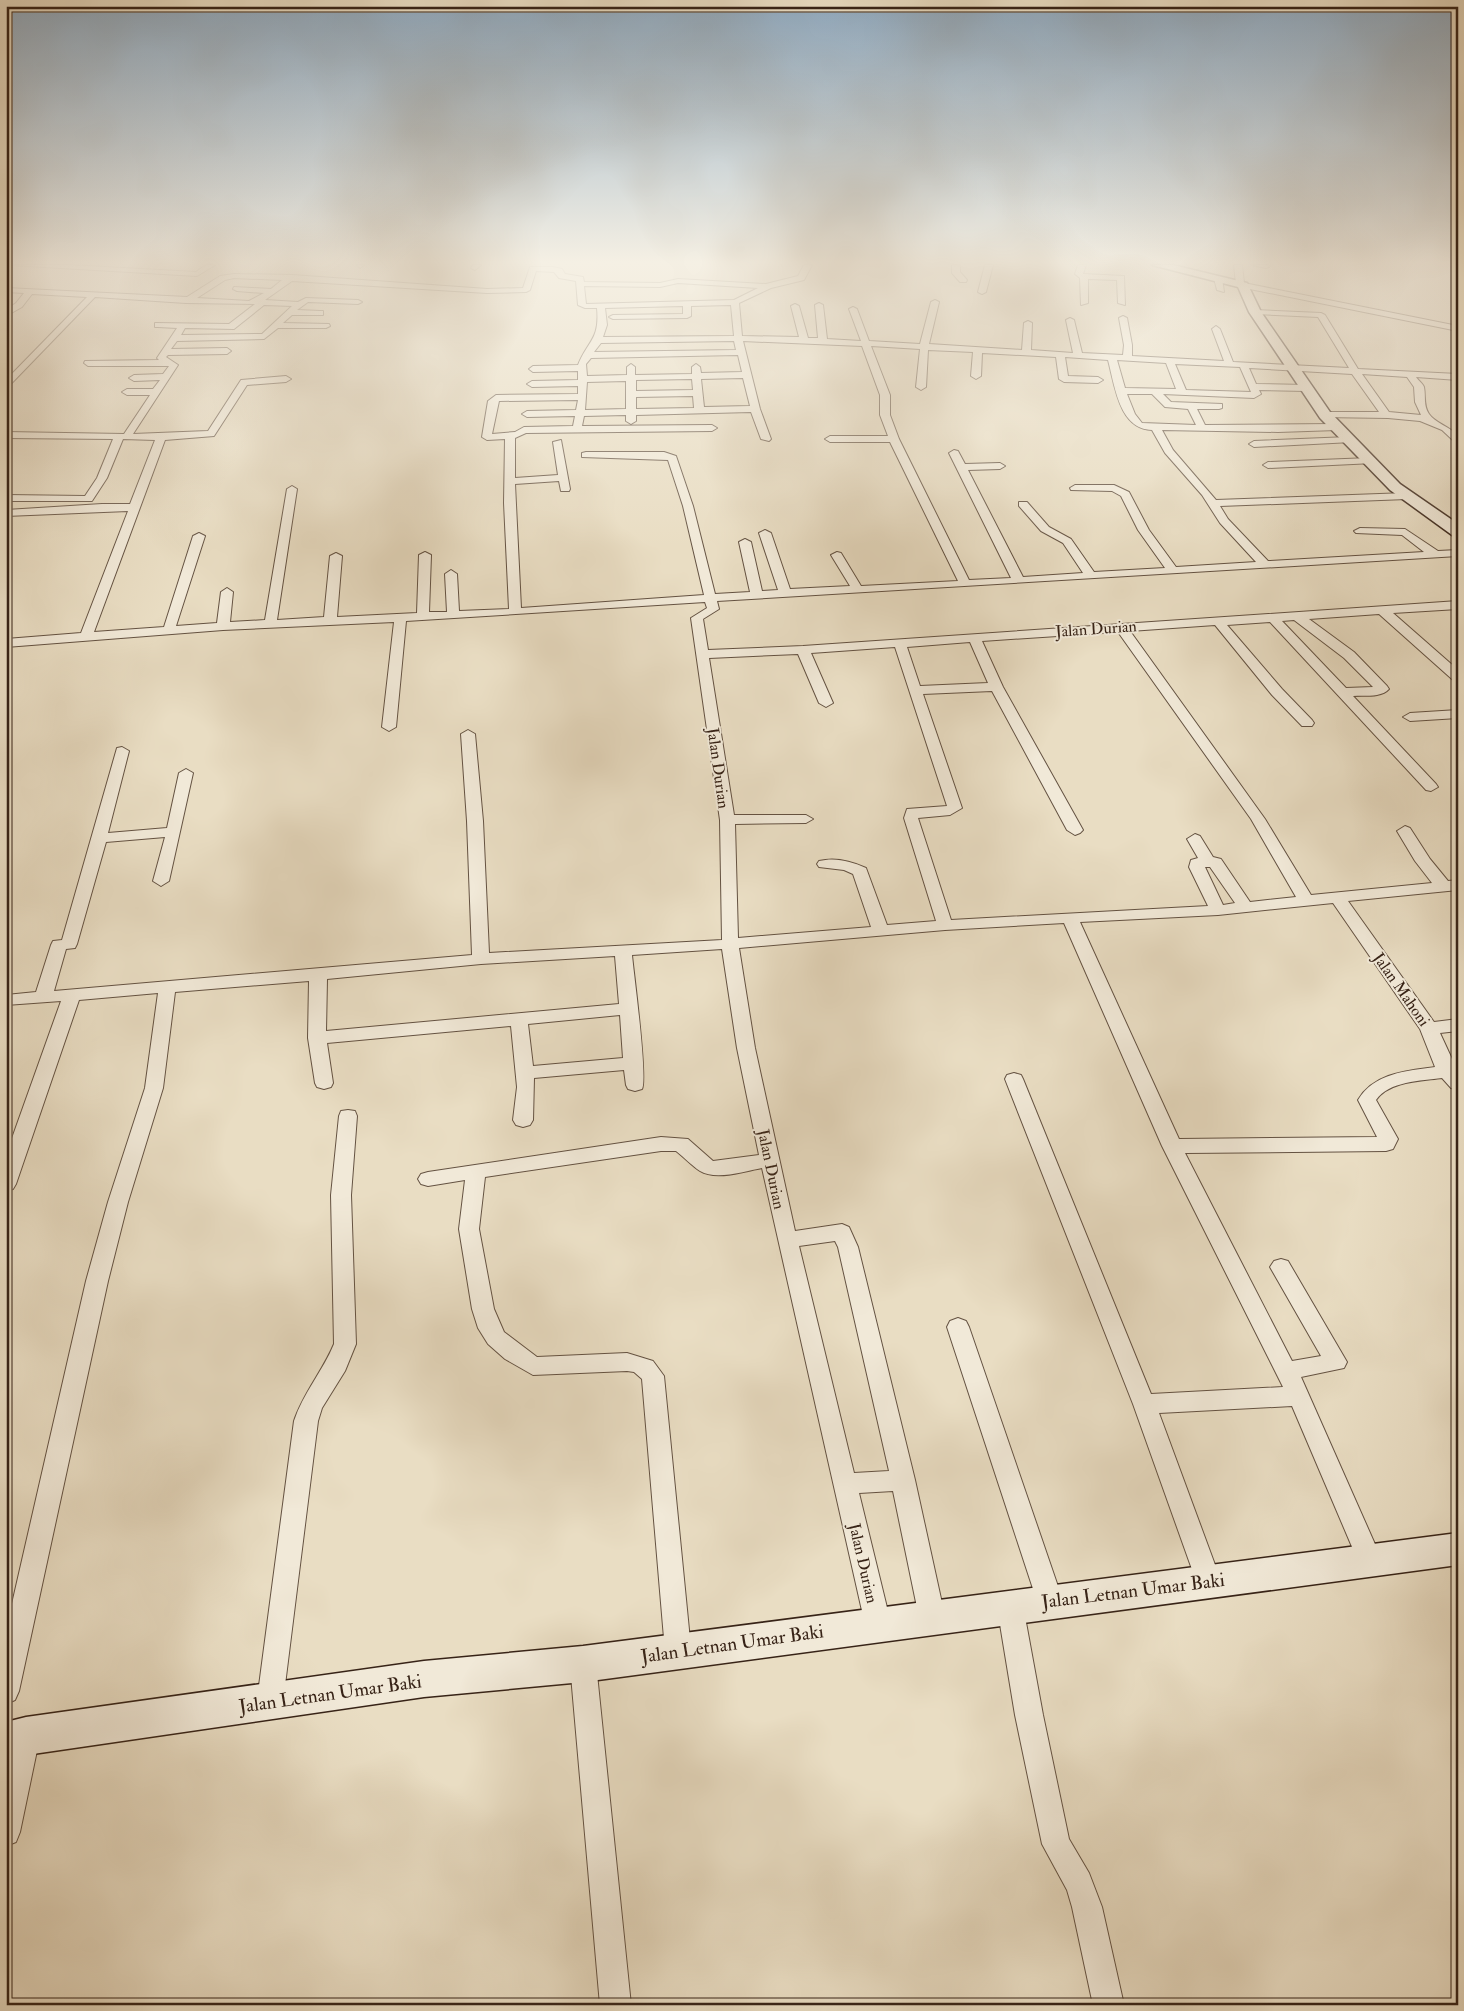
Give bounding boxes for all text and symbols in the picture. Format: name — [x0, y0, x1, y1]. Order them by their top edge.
street label: Jalan Durian — [1054, 616, 1137, 643]
street label: Jalan Durian — [701, 725, 734, 810]
street label: Jalan Mahoni — [1367, 948, 1434, 1031]
street label: Jalan Durian — [752, 1126, 789, 1211]
street label: Jalan Durian — [843, 1520, 882, 1605]
street label: Jalan Letnan Umar Baki — [1039, 1568, 1226, 1614]
street label: Jalan Letnan Umar Baki — [638, 1619, 825, 1669]
street label: Jalan Letnan Umar Baki — [236, 1669, 423, 1719]

